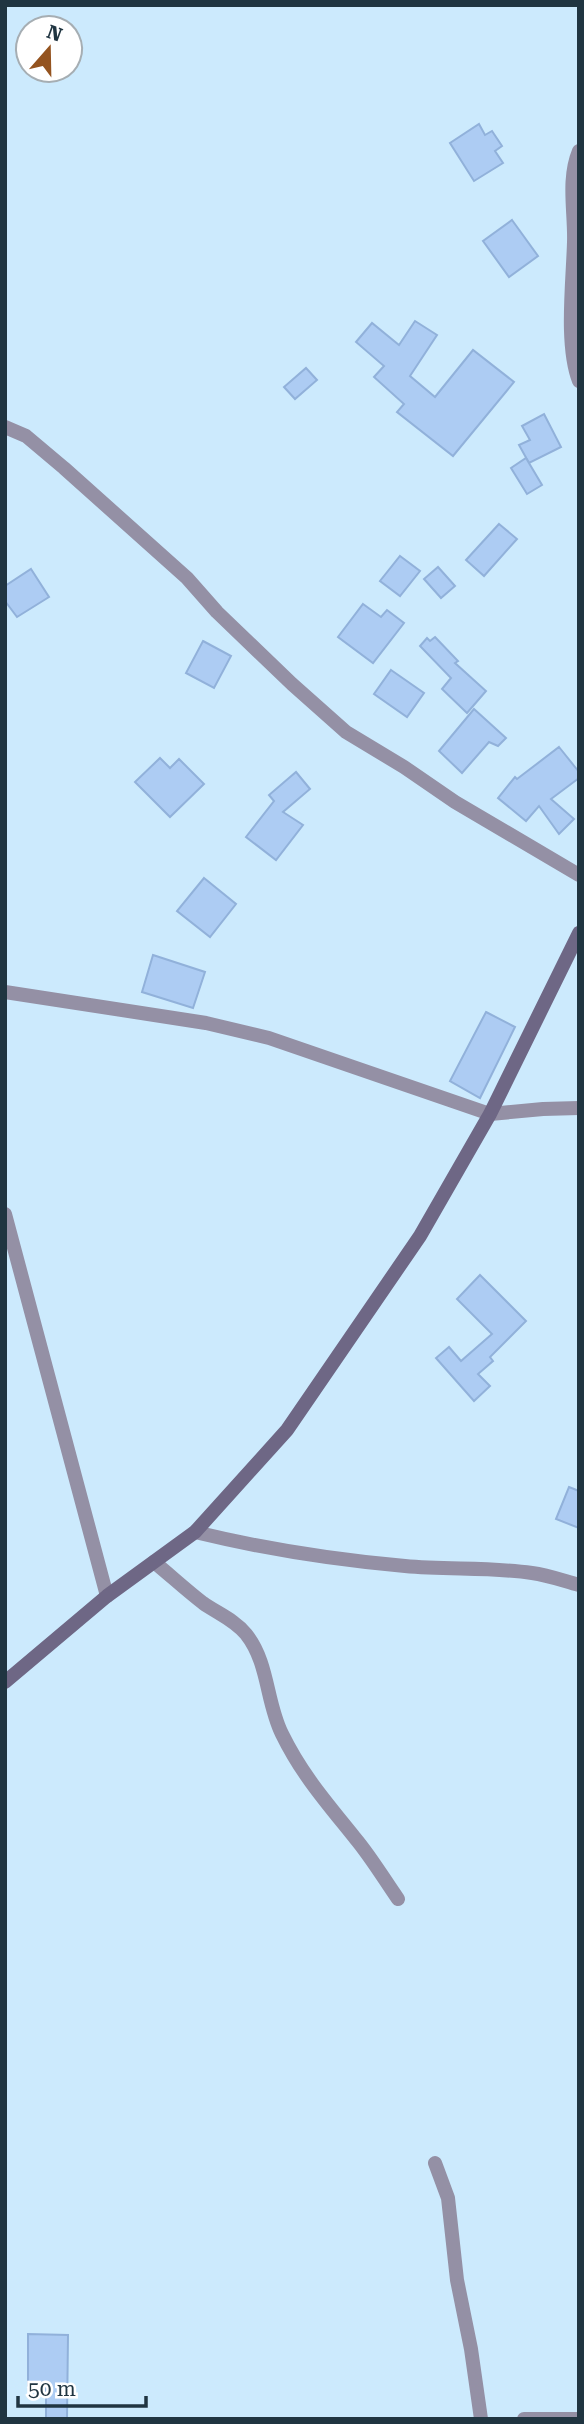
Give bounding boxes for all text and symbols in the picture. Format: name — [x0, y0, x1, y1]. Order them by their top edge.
north arrow — [14, 14, 84, 84]
text: N — [44, 20, 66, 47]
scale bar — [18, 2364, 145, 2408]
text: 50 m — [28, 2377, 76, 2401]

